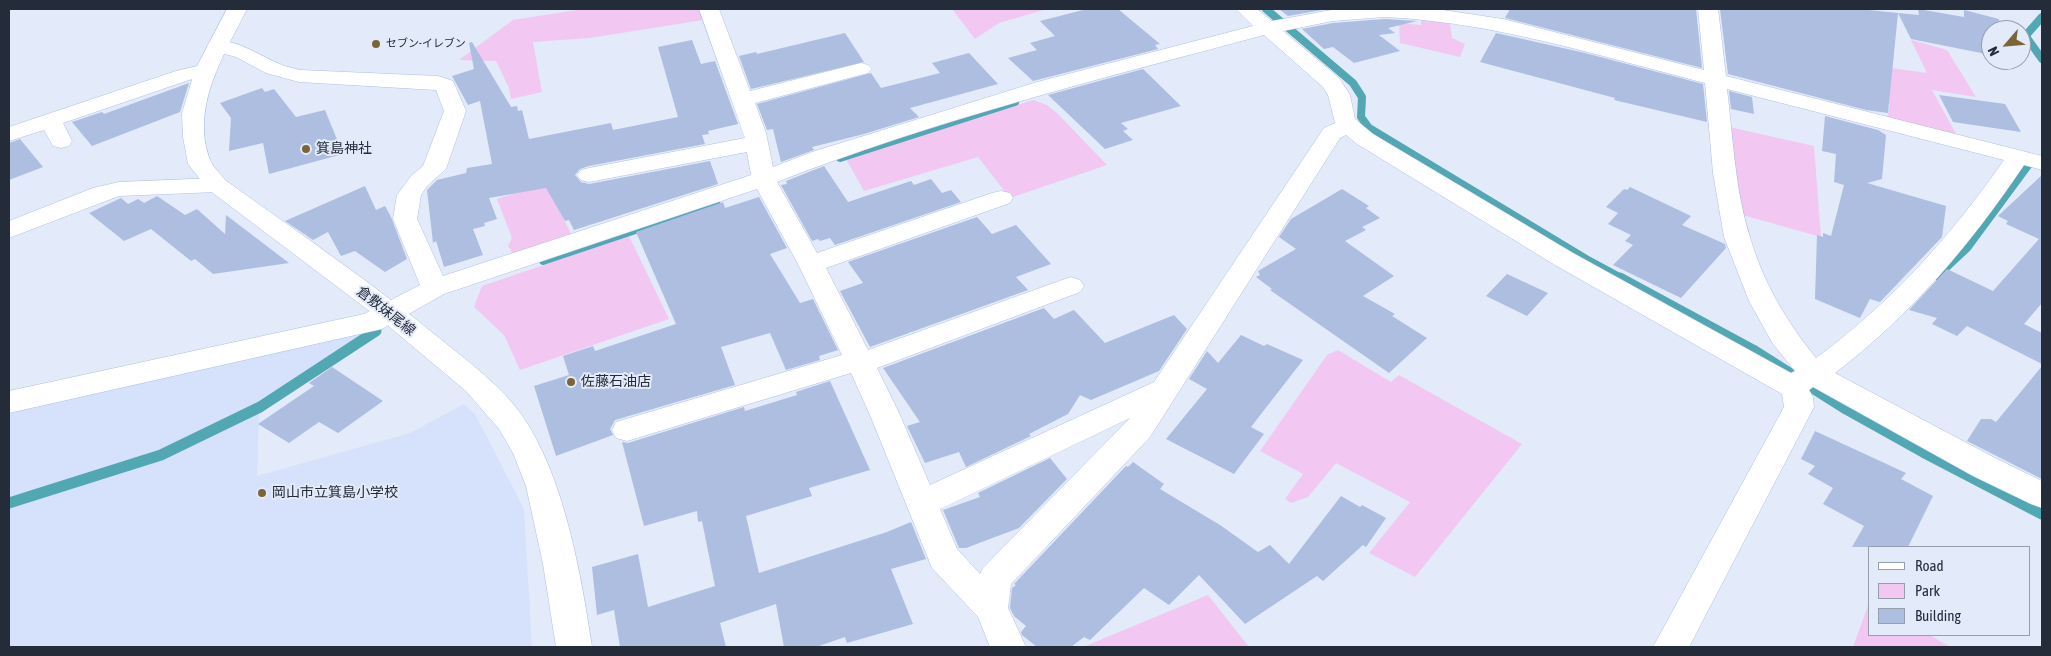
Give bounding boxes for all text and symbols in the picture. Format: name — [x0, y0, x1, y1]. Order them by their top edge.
north arrow — [1981, 20, 2031, 70]
place label: セブン-イレブン — [386, 37, 466, 51]
marker: セブン-イレブン — [370, 38, 382, 50]
text: N — [1985, 44, 2003, 59]
place label: 箕島神社 — [316, 141, 372, 157]
marker: 箕島神社 — [300, 143, 312, 155]
street label: 倉敷妹尾線 — [353, 283, 419, 339]
place label: 佐藤石油店 — [581, 374, 651, 390]
marker: 佐藤石油店 — [565, 376, 577, 388]
place label: 岡山市立箕島小学校 — [272, 485, 398, 501]
marker: 岡山市立箕島小学校 — [256, 487, 268, 499]
legend — [1868, 546, 2031, 636]
text: Road — [1915, 557, 1944, 574]
text: Park — [1915, 582, 1940, 599]
text: Building — [1915, 607, 1961, 624]

